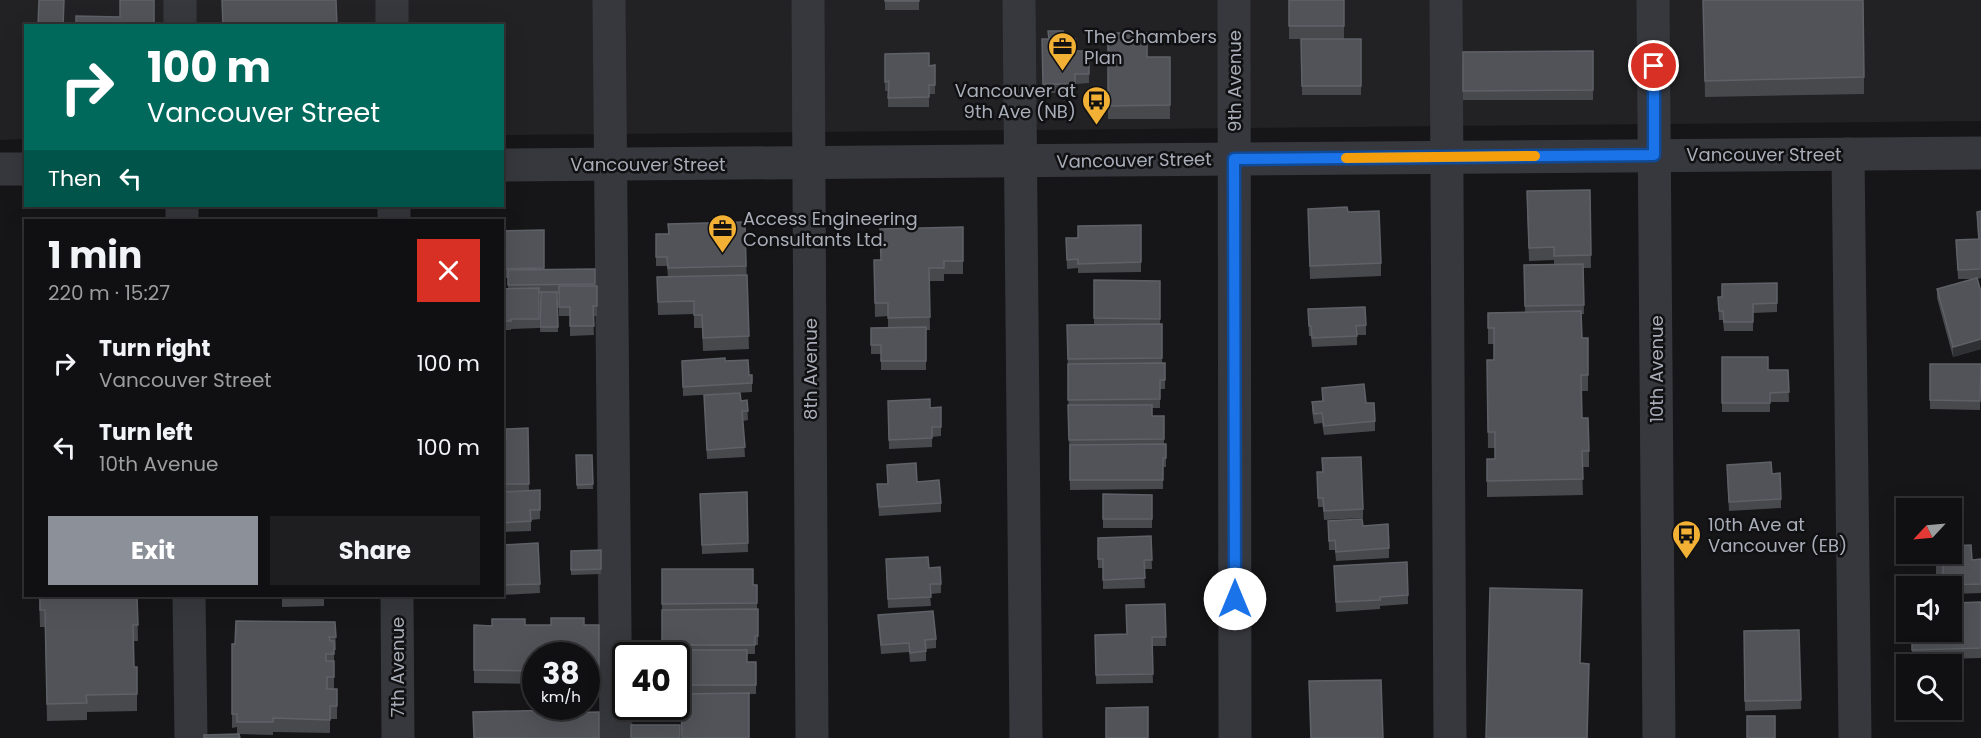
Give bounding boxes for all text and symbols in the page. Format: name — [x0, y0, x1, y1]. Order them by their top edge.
place label: The Chambers Plan — [1084, 24, 1217, 70]
office icon: The Chambers Plan — [1047, 30, 1079, 72]
street label: 9th Avenue — [1222, 30, 1247, 132]
text: 100 m — [147, 38, 271, 97]
pin — [1628, 40, 1679, 91]
icon: right — [48, 48, 126, 126]
icon: arrive — [1637, 49, 1670, 82]
place label: Vancouver at 9th Ave (NB) — [955, 78, 1076, 124]
bus stop icon: Vancouver at 9th Ave (NB) — [1081, 84, 1113, 126]
text: Vancouver Street — [147, 94, 380, 131]
street label: Vancouver Street — [1686, 142, 1842, 167]
street label: Vancouver Street — [1056, 146, 1212, 174]
street label: Vancouver Street — [570, 152, 726, 177]
icon: left — [114, 162, 147, 195]
text: Then — [48, 163, 102, 194]
place label: Access Engineering Consultants Ltd. — [743, 206, 918, 252]
office icon: Access Engineering Consultants Ltd. — [706, 212, 738, 254]
text: 1 min — [48, 230, 142, 281]
button: close — [417, 239, 480, 302]
text: 220 m · 15:27 — [48, 279, 170, 307]
street label: 10th Avenue — [1644, 315, 1669, 423]
street label: 8th Avenue — [798, 318, 823, 420]
text: Turn right — [99, 333, 210, 364]
icon: right — [48, 347, 81, 380]
text: 100 m — [417, 348, 480, 379]
text: Vancouver Street — [99, 366, 272, 394]
text: Turn left — [99, 417, 193, 448]
icon: left — [48, 431, 81, 464]
text: 100 m — [417, 432, 480, 463]
text: 10th Avenue — [99, 450, 218, 478]
north arrow — [1896, 498, 1962, 564]
map controls — [1896, 498, 1962, 720]
place label: 10th Ave at Vancouver (EB) — [1708, 512, 1847, 558]
button: Exit — [48, 516, 258, 585]
button: Share — [270, 516, 480, 585]
bus stop icon: 10th Ave at Vancouver (EB) — [1671, 518, 1703, 560]
position arrow — [1203, 567, 1267, 631]
button: sound — [1896, 576, 1962, 642]
street label: 7th Avenue — [385, 617, 410, 717]
speed limit sign: 40 — [612, 642, 690, 720]
text: 38 — [542, 652, 580, 695]
button: search — [1896, 654, 1962, 720]
text: km/h — [541, 686, 581, 707]

